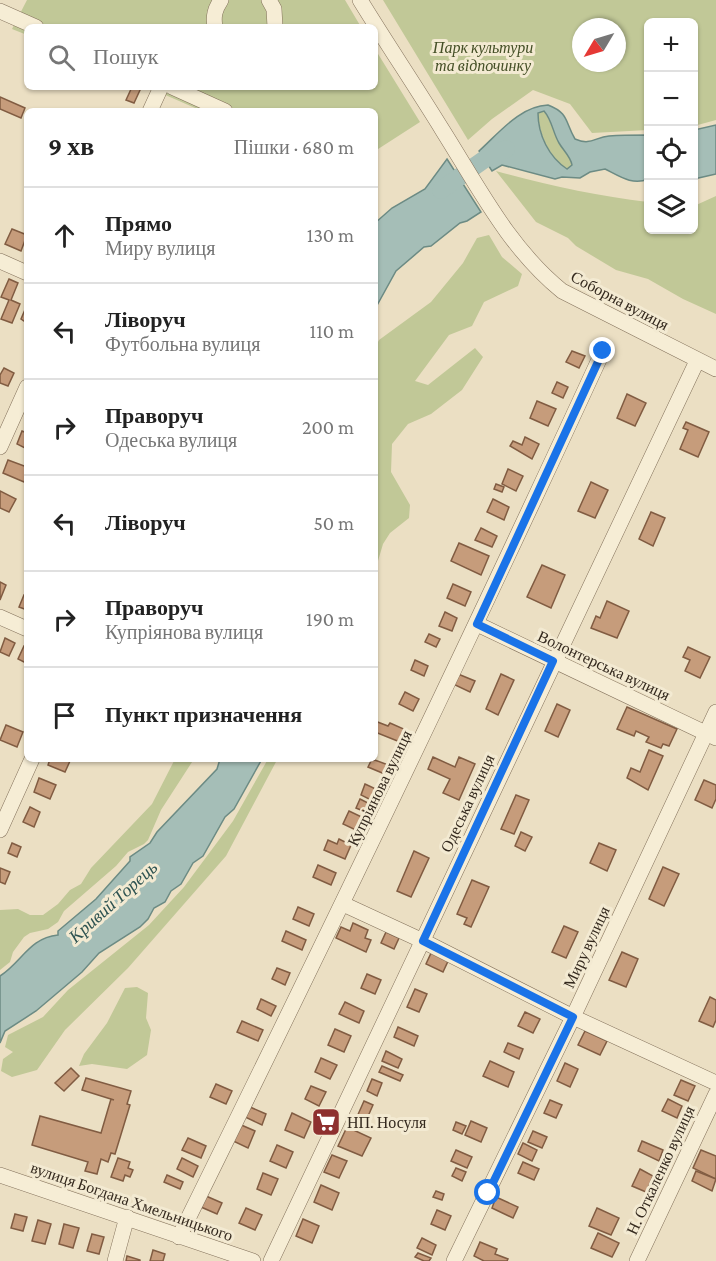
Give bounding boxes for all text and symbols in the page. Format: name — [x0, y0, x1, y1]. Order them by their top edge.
north arrow — [572, 18, 626, 72]
map controls — [644, 18, 698, 234]
button: + — [644, 18, 698, 72]
search box — [24, 24, 378, 90]
park label: Парк культури та відпочинку — [432, 39, 533, 75]
icon: search — [45, 41, 78, 74]
text: Пошук — [93, 44, 159, 69]
button: − — [644, 72, 698, 126]
button: locate — [644, 126, 698, 180]
text: 9 хв — [48, 132, 94, 161]
text: Пішки · 680 m — [234, 136, 354, 158]
button: layers — [644, 180, 698, 234]
text: Прямо — [105, 211, 172, 236]
icon: ahead — [48, 219, 81, 252]
text: 130 m — [307, 224, 354, 246]
text: Миру вулиця — [105, 237, 215, 259]
street label: Соборна вулиця — [568, 268, 672, 335]
text: Ліворуч — [105, 307, 186, 332]
icon: left — [48, 315, 81, 348]
text: 110 m — [310, 320, 354, 342]
text: Футбольна вулиця — [105, 333, 260, 355]
route end — [589, 337, 615, 363]
text: Праворуч — [105, 403, 203, 428]
icon: right — [48, 411, 81, 444]
text: 200 m — [302, 416, 354, 438]
text: Одеська вулиця — [105, 429, 237, 451]
icon: left — [48, 507, 81, 540]
text: Ліворуч — [105, 510, 186, 535]
text: 50 m — [313, 512, 354, 534]
text: Праворуч — [105, 595, 203, 620]
icon: right — [48, 603, 81, 636]
text: 190 m — [306, 608, 354, 630]
text: Купріянова вулиця — [105, 621, 263, 643]
street label: Волонтерська вулиця — [535, 627, 673, 705]
icon: arrive — [48, 699, 81, 732]
text: Пункт призначення — [105, 702, 302, 727]
street label: Купріянова вулиця — [344, 727, 416, 849]
street label: Одеська вулиця — [437, 751, 499, 855]
water label: Кривий Торець — [64, 857, 161, 947]
street label: Миру вулиця — [560, 903, 614, 991]
street label: Н. Откаленко вулиця — [623, 1103, 699, 1238]
supermarket icon: НП. Носуля — [310, 1106, 342, 1138]
place label: НП. Носуля — [347, 1114, 427, 1132]
street label: вулиця Богдана Хмельницького — [28, 1159, 235, 1245]
route start — [474, 1179, 500, 1205]

